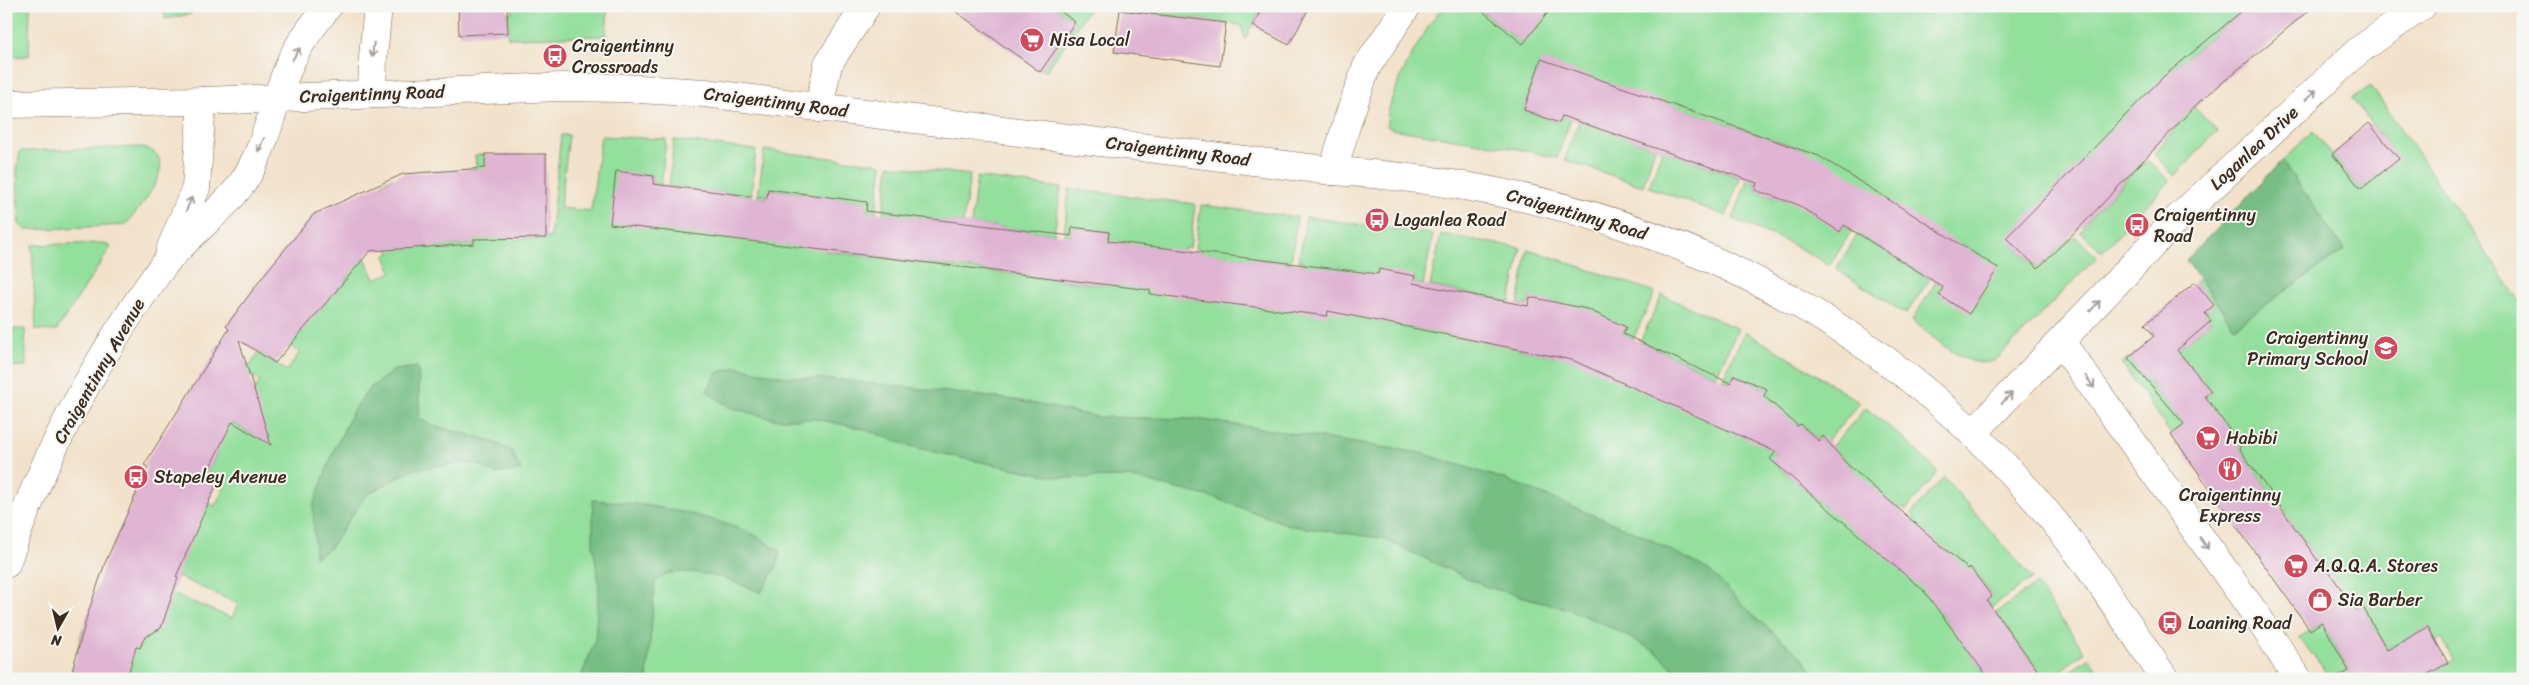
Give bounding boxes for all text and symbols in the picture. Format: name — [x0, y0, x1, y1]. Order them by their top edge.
place label: Nisa Local — [1050, 24, 1131, 56]
supermarket icon: Nisa Local — [1019, 27, 1045, 53]
place label: Craigentinny Crossroads — [572, 30, 674, 83]
one-way arrow — [369, 42, 378, 58]
bus stop icon: Craigentinny Crossroads — [542, 43, 568, 69]
one-way arrow — [291, 47, 301, 61]
street label: Craigentinny Road — [299, 75, 447, 113]
street label: Craigentinny Road — [702, 77, 851, 127]
one-way arrow — [2304, 89, 2317, 101]
street label: Loganlea Drive — [2202, 98, 2306, 198]
street label: Craigentinny Road — [1104, 126, 1253, 176]
one-way arrow — [256, 137, 266, 152]
street label: Craigentinny Road — [1503, 179, 1653, 250]
one-way arrow — [185, 197, 195, 212]
place label: Craigentinny Road — [2154, 199, 2256, 252]
place label: Loganlea Road — [1394, 204, 1507, 236]
bus stop icon: Loganlea Road — [1364, 207, 1390, 233]
bus stop icon: Craigentinny Road — [2124, 212, 2150, 238]
street label: Craigentinny Avenue — [44, 292, 154, 450]
one-way arrow — [2089, 300, 2101, 313]
place label: Craigentinny Primary School — [2247, 322, 2369, 375]
school or university icon: Craigentinny Primary School — [2373, 335, 2399, 361]
one-way arrow — [2085, 375, 2095, 389]
one-way arrow — [2001, 392, 2013, 404]
place label: Habibi — [2226, 422, 2278, 454]
supermarket icon: Habibi — [2195, 425, 2221, 451]
restaurant icon: Craigentinny Express — [2217, 456, 2243, 482]
place label: Stapeley Avenue — [154, 461, 287, 493]
bus stop icon: Stapeley Avenue — [123, 464, 149, 490]
place label: Craigentinny Express — [2179, 479, 2282, 532]
one-way arrow — [2199, 535, 2209, 549]
place label: A.Q.Q.A. Stores — [2313, 550, 2439, 582]
supermarket icon: A.Q.Q.A. Stores — [2283, 553, 2309, 579]
place label: Sia Barber — [2338, 584, 2424, 616]
shop icon: Sia Barber — [2307, 587, 2333, 613]
north arrow — [32, 602, 82, 652]
place label: Loaning Road — [2188, 607, 2293, 639]
bus stop icon: Loaning Road — [2157, 610, 2183, 636]
text: N — [49, 627, 64, 654]

